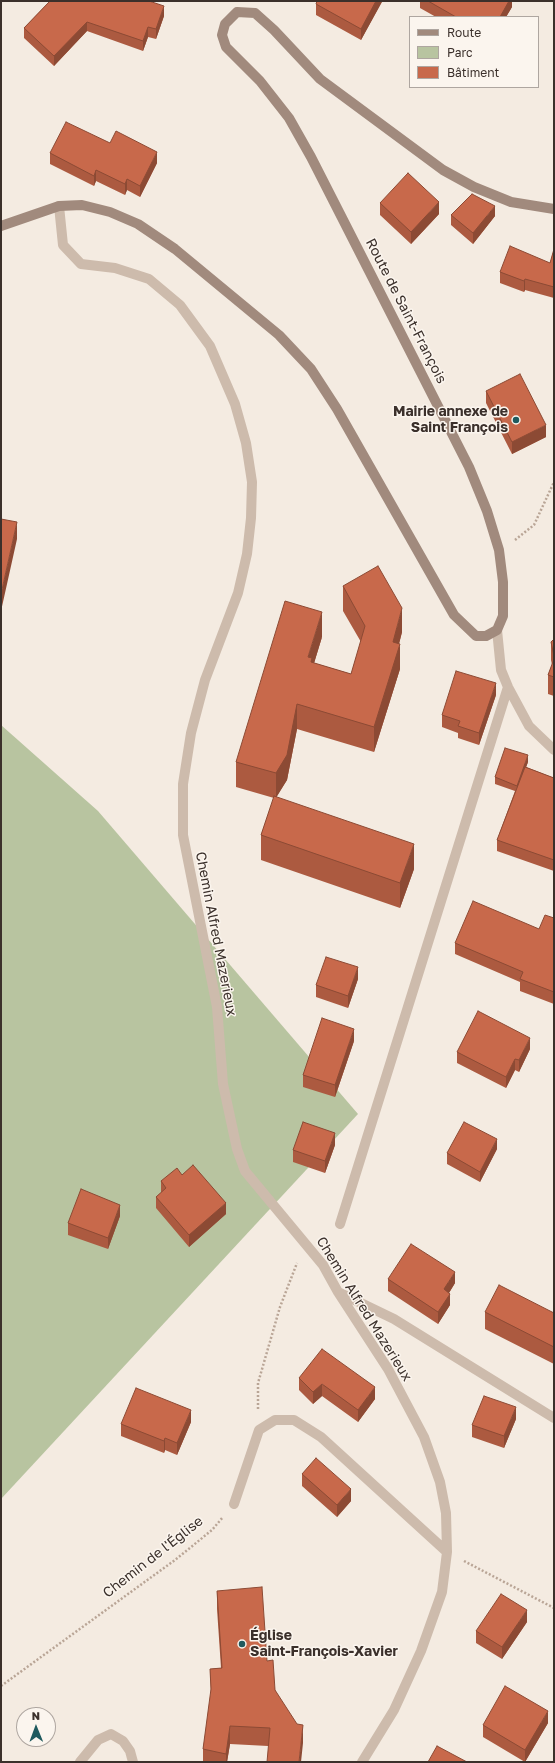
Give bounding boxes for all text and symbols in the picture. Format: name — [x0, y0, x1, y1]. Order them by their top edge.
legend — [409, 16, 539, 88]
text: Route — [447, 25, 481, 40]
text: Parc — [447, 45, 473, 60]
text: Bâtiment — [447, 65, 499, 80]
street label: Route de Saint-François — [362, 236, 450, 386]
place label: Mairie annexe de Saint François — [393, 404, 508, 436]
marker: Mairie annexe de Saint François — [511, 415, 521, 425]
street label: Chemin Alfred Mazerieux — [192, 850, 240, 1018]
street label: Chemin Alfred Mazerieux — [313, 1234, 415, 1384]
street label: Chemin de l'Église — [100, 1513, 206, 1601]
place label: Église Saint-François-Xavier — [250, 1628, 398, 1660]
marker: Église Saint-François-Xavier — [237, 1639, 247, 1649]
north arrow — [16, 1707, 56, 1747]
text: N — [31, 1709, 40, 1722]

